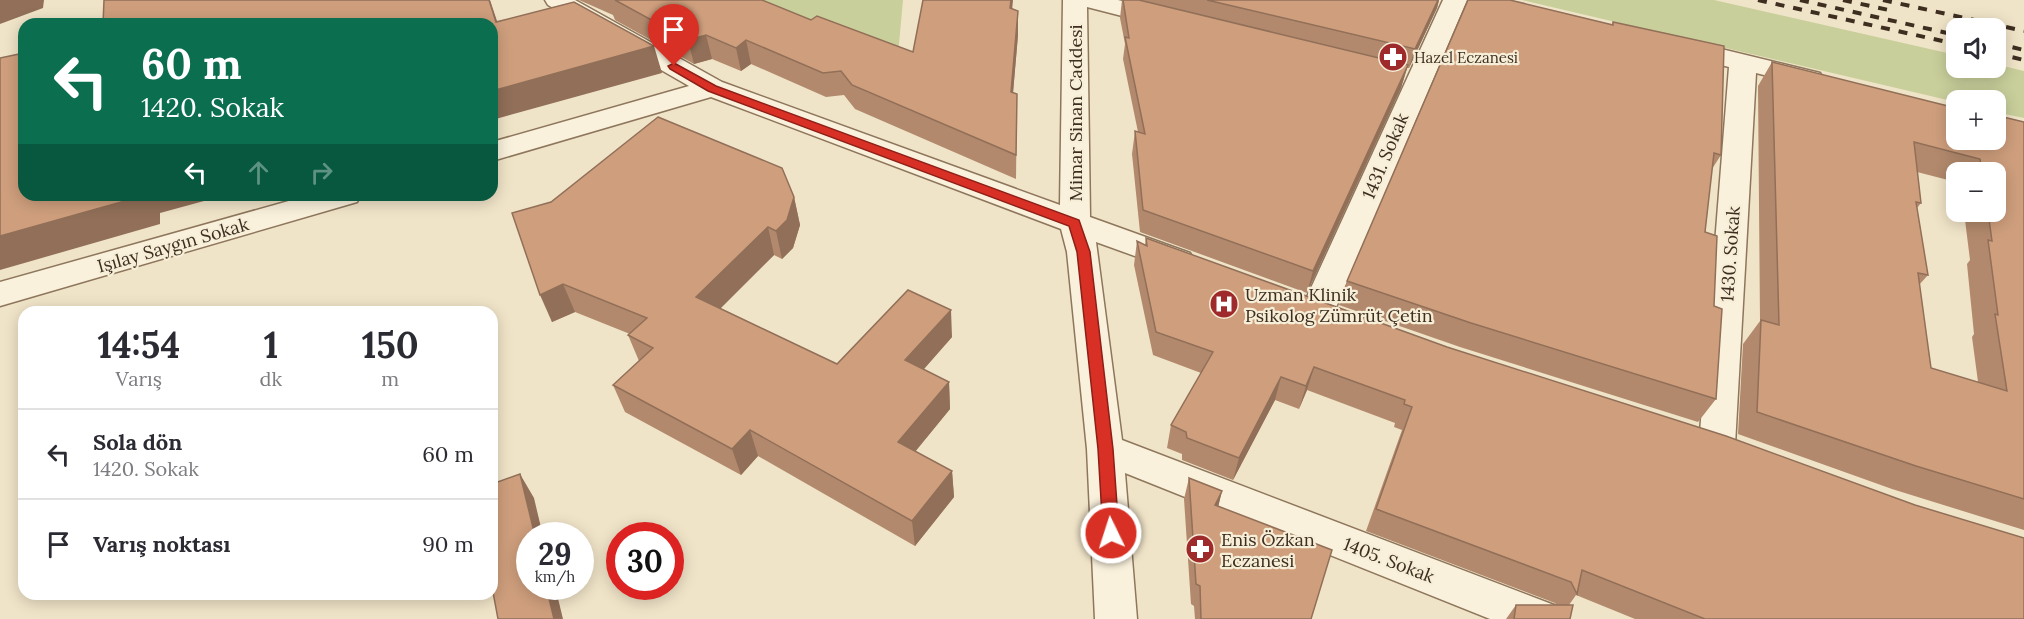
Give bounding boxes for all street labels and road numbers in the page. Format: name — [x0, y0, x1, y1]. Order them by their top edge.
street label: Mimar Sinan Caddesi — [1064, 24, 1087, 202]
street label: 1431. Sokak — [1357, 109, 1414, 203]
street label: 1430. Sokak — [1715, 205, 1745, 303]
street label: Işılay Saygın Sokak — [95, 212, 252, 278]
street label: 1405. Sokak — [1340, 532, 1438, 588]

